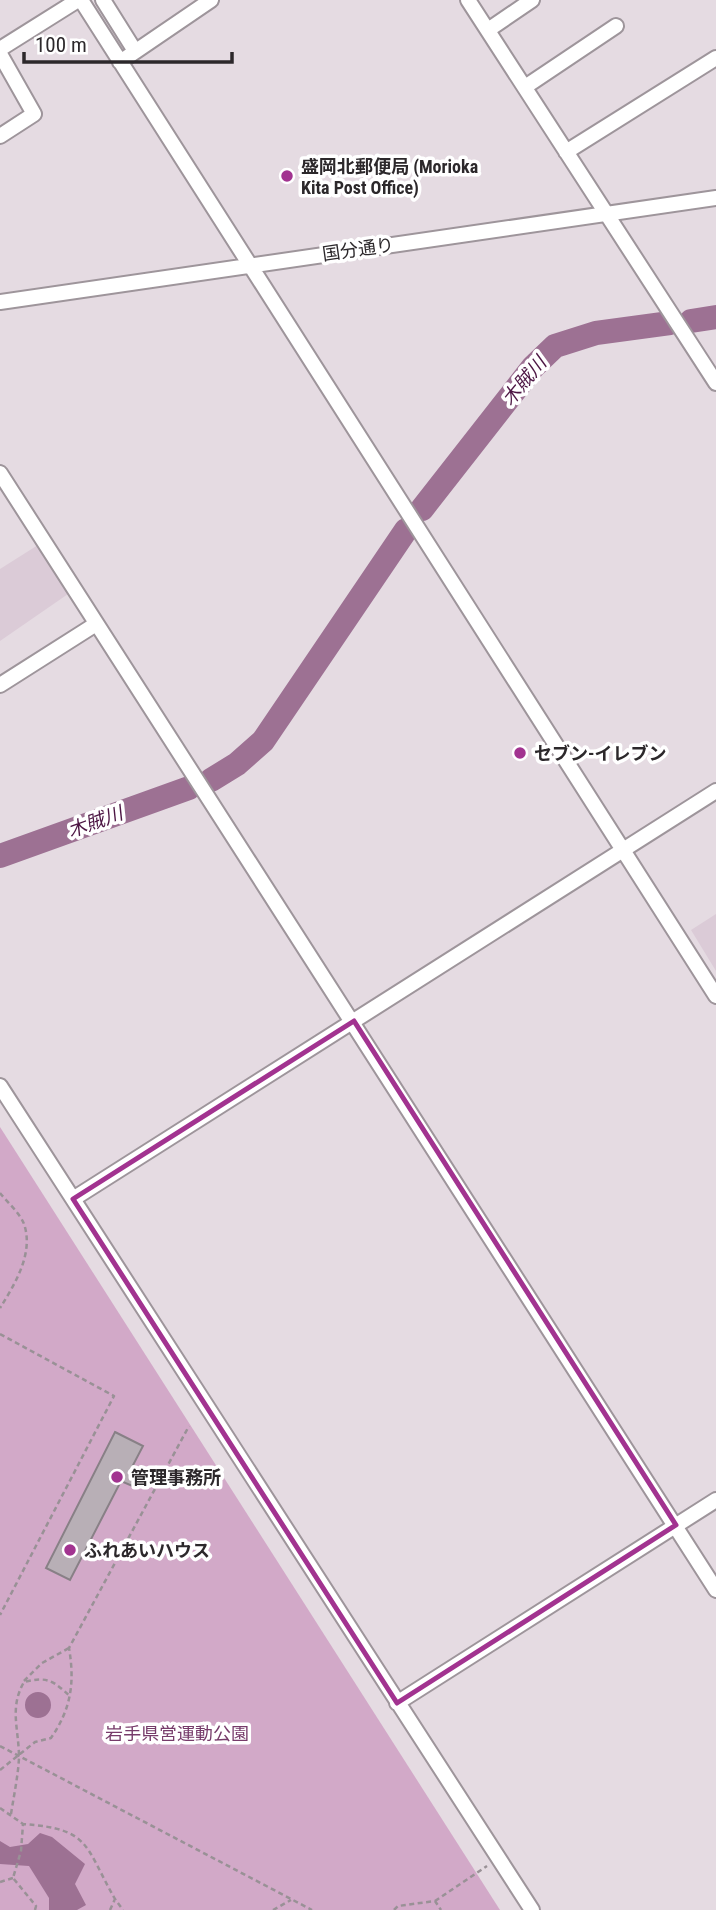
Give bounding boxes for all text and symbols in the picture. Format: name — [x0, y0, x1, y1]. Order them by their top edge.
scale bar — [24, 21, 233, 65]
text: 100 m — [35, 33, 87, 57]
place label: 盛岡北郵便局 (Morioka Kita Post Office) — [301, 156, 478, 199]
marker: 盛岡北郵便局 (Morioka Kita Post Office) — [279, 168, 295, 184]
street label: 国分通り — [321, 234, 395, 264]
water label: 木賊川 — [497, 350, 552, 410]
place label: セブン-イレブン — [534, 743, 667, 764]
marker: セブン-イレブン — [512, 745, 528, 761]
water label: 木賊川 — [64, 801, 128, 843]
place label: 管理事務所 — [131, 1467, 221, 1488]
marker: 管理事務所 — [109, 1469, 125, 1485]
place label: ふれあいハウス — [84, 1540, 210, 1561]
marker: ふれあいハウス — [62, 1542, 78, 1558]
park label: 岩手県営運動公園 — [105, 1723, 249, 1744]

